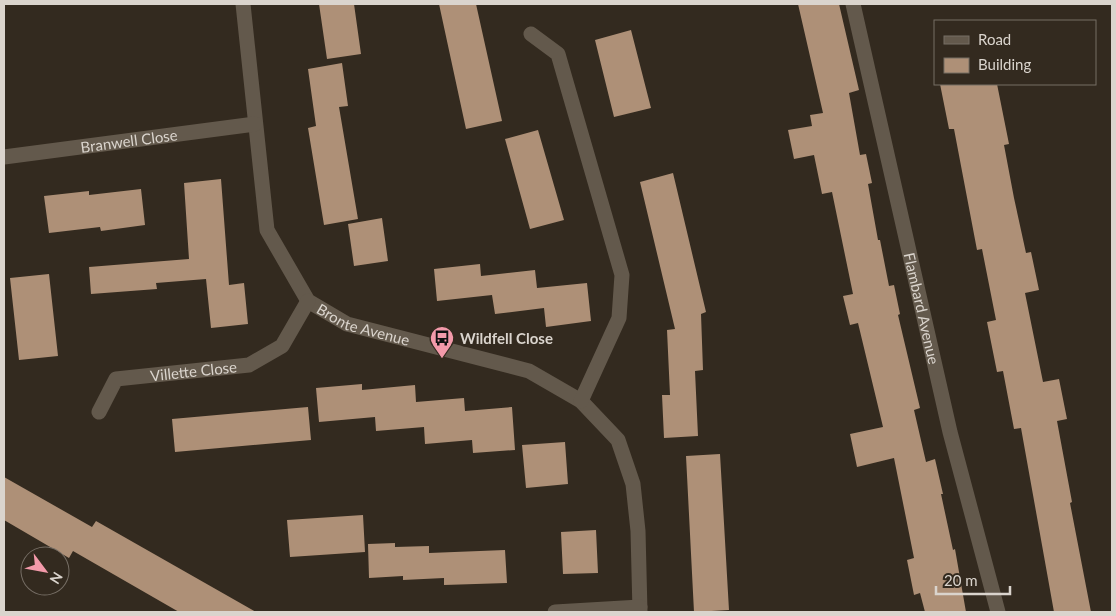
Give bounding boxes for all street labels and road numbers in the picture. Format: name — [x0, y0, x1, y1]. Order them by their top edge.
street label: Branwell Close — [79, 125, 179, 156]
street label: Flambard Avenue — [901, 251, 943, 366]
street label: Bronte Avenue — [314, 299, 412, 349]
street label: Villette Close — [149, 357, 238, 384]

